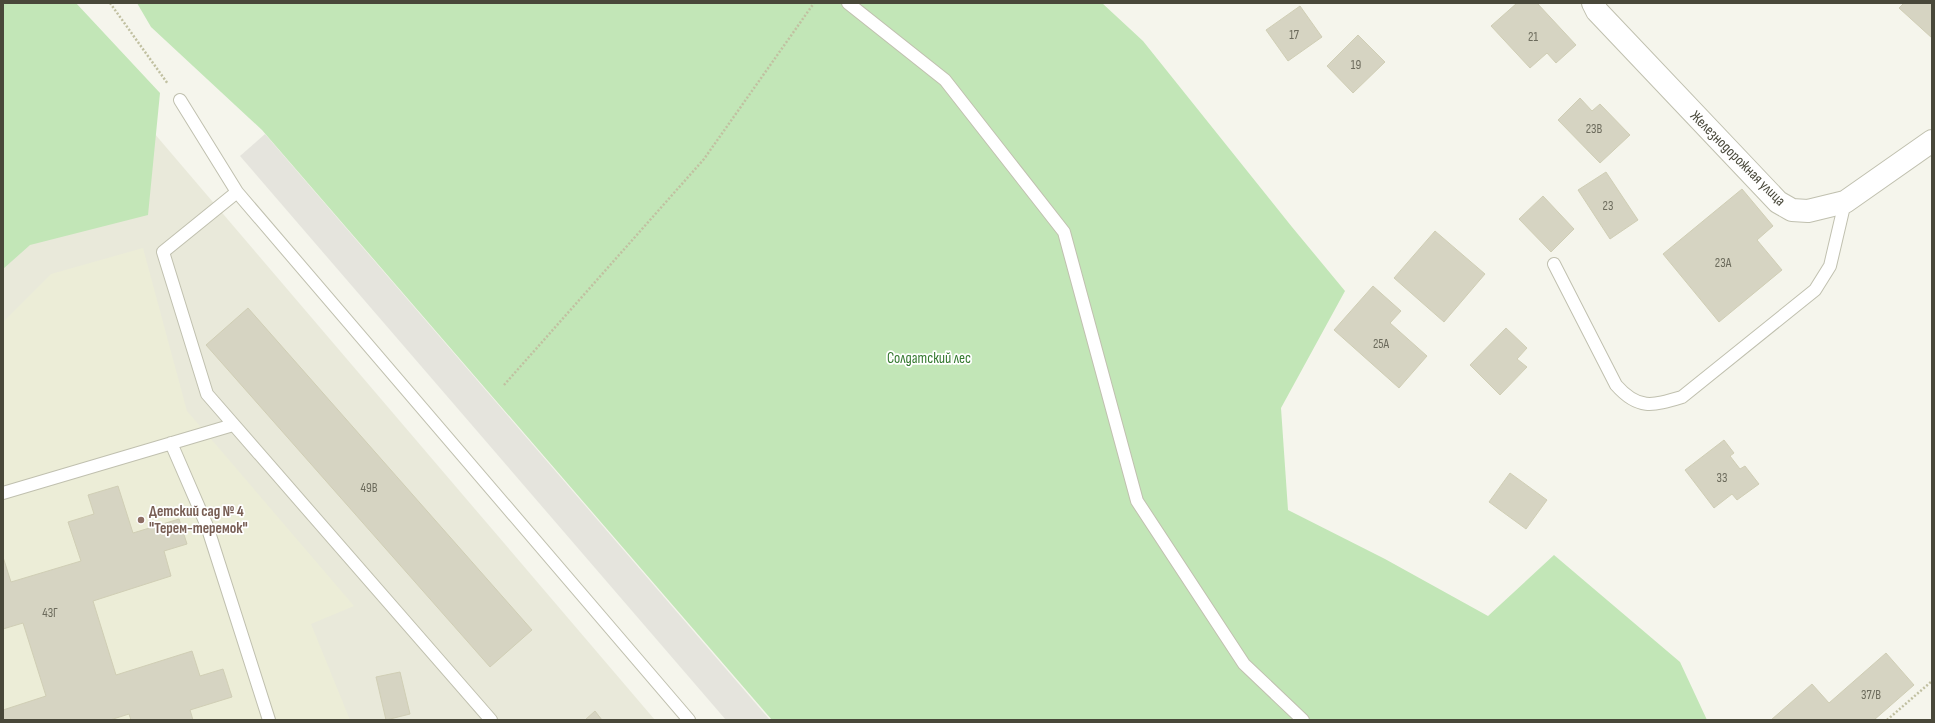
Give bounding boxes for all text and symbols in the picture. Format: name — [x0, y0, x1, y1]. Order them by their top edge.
house number: 17 — [1289, 27, 1300, 43]
house number: 21 — [1528, 29, 1538, 45]
house number: 19 — [1351, 57, 1361, 73]
street label: Железнодорожная улица — [1686, 107, 1790, 210]
house number: 23В — [1586, 121, 1603, 137]
house number: 23 — [1603, 198, 1613, 214]
house number: 23А — [1715, 255, 1732, 271]
house number: 25А — [1373, 336, 1389, 352]
park label: Солдатский лес — [887, 349, 971, 368]
house number: 33 — [1717, 470, 1727, 486]
house number: 49В — [360, 480, 378, 496]
place label: Детский сад № 4 "Терем-теремок" — [149, 502, 248, 538]
marker: Детский сад № 4 "Терем-теремок" — [136, 515, 146, 525]
house number: 43Г — [42, 605, 58, 621]
house number: 37/В — [1861, 687, 1881, 703]

